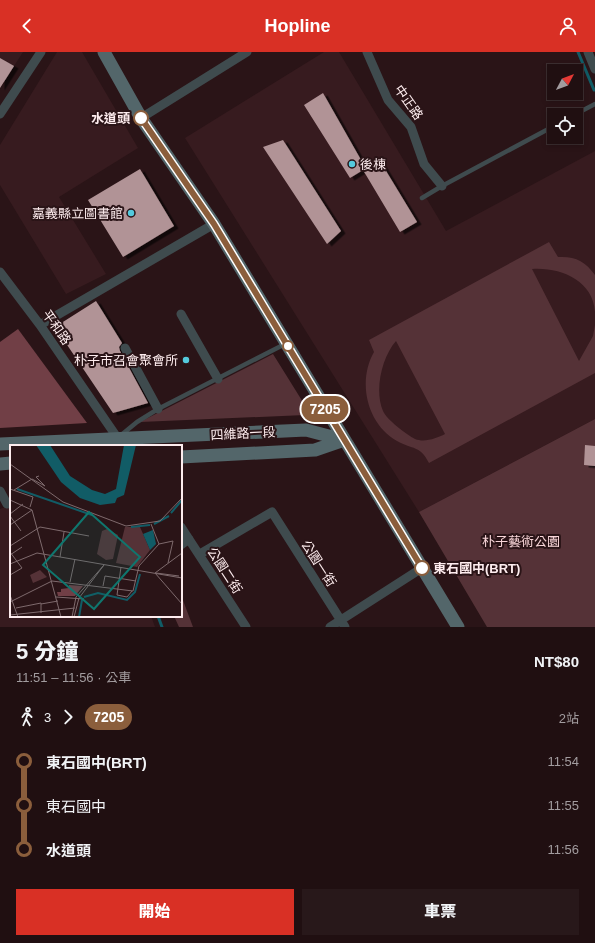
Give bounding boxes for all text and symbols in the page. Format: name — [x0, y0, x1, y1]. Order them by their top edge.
icon: back — [16, 15, 38, 37]
icon: person — [557, 15, 579, 37]
text: Hopline — [265, 16, 331, 36]
north arrow — [547, 64, 583, 100]
map controls — [547, 64, 583, 144]
street label: 中正路 — [391, 82, 426, 123]
button: locate — [547, 108, 583, 144]
marker: 水道頭 — [133, 110, 149, 126]
place label: 水道頭 — [91, 111, 131, 126]
place label: 後棟 — [360, 157, 386, 172]
marker: 後棟 — [347, 159, 357, 169]
place label: 嘉義縣立圖書館 — [32, 206, 123, 221]
marker: 嘉義縣立圖書館 — [126, 208, 136, 218]
street label: 平和路 — [39, 307, 74, 348]
unlabelled marker — [282, 340, 294, 352]
place label: 朴子市召會聚會所 — [74, 353, 178, 368]
marker: 朴子市召會聚會所 — [181, 355, 191, 365]
line badge: 7205 — [297, 396, 353, 422]
text: 7205 — [309, 401, 341, 417]
street label: 四維路一段 — [210, 424, 276, 443]
inset map — [10, 445, 182, 617]
park label: 朴子藝術公園 — [482, 534, 560, 549]
street label: 公園一街 — [298, 537, 339, 589]
street label: 公園二街 — [204, 544, 245, 596]
marker: 東石國中(BRT) — [414, 560, 430, 576]
place label: 東石國中(BRT) — [433, 561, 520, 576]
text: 5 分鐘 — [16, 639, 78, 664]
text: NT$80 — [534, 653, 579, 670]
text: 11:51 – 11:56 · 公車 — [16, 670, 131, 685]
icon: walk — [16, 706, 38, 728]
icon: forward — [57, 706, 79, 728]
text: 7205 — [93, 709, 124, 725]
text: 3 — [44, 710, 51, 725]
text: 2站 — [559, 711, 579, 726]
text: 東石國中(BRT) — [46, 754, 147, 771]
text: 11:54 — [547, 754, 579, 769]
text: 東石國中 — [46, 798, 106, 815]
text: 11:55 — [547, 798, 579, 813]
text: 水道頭 — [46, 842, 91, 859]
text: 11:56 — [547, 842, 579, 857]
button: 開始 — [16, 889, 294, 935]
button: 車票 — [302, 889, 579, 935]

